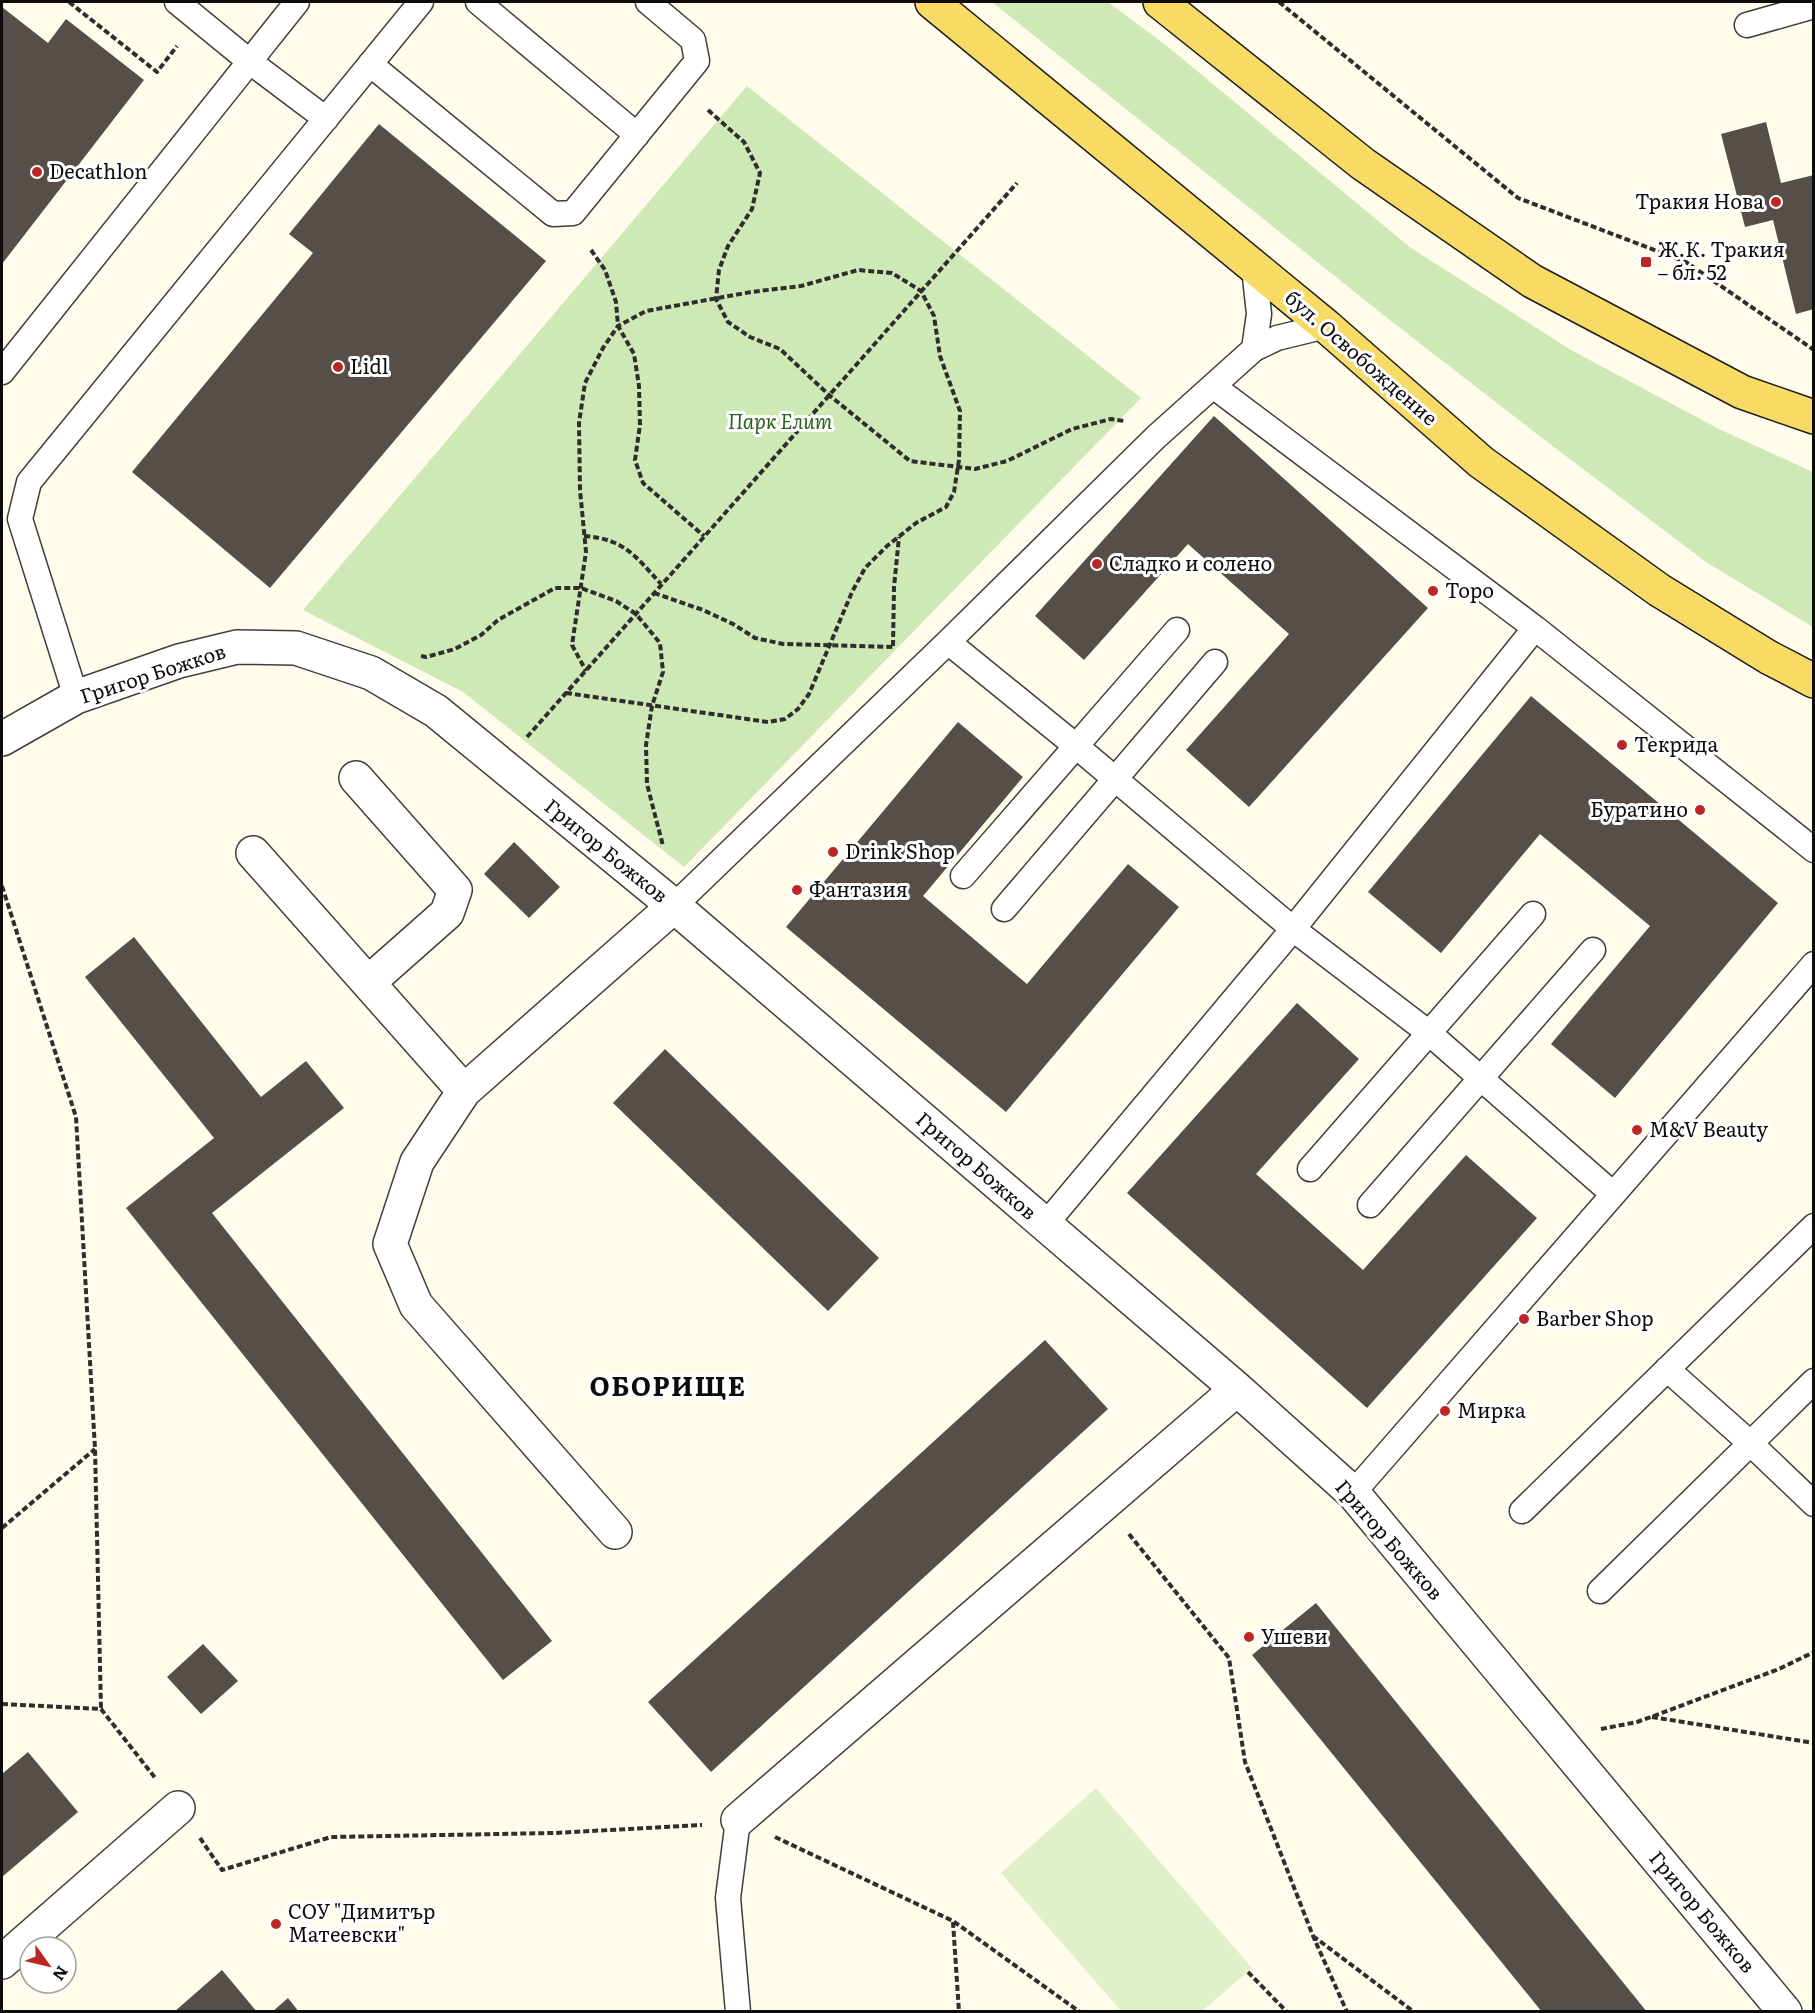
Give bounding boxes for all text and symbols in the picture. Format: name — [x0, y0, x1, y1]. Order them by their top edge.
place label: Decathlon — [49, 155, 147, 185]
marker: Decathlon — [30, 165, 44, 179]
place label: Тракия Нова — [1635, 185, 1764, 215]
marker: Тракия Нова — [1769, 195, 1783, 209]
place label: Ж.К. Тракия – бл. 52 — [1658, 233, 1785, 286]
marker: Ж.К. Тракия – бл. 52 — [1639, 255, 1653, 269]
street label: бул. Освобождение — [1279, 282, 1445, 431]
place label: Lidl — [350, 350, 389, 380]
marker: Lidl — [331, 360, 345, 374]
park label: Парк Елит — [728, 405, 833, 435]
place label: Сладко и солено — [1109, 547, 1272, 577]
marker: Сладко и солено — [1090, 557, 1104, 571]
place label: Торо — [1445, 574, 1494, 604]
marker: Торо — [1426, 584, 1440, 598]
street label: Григор Божков — [76, 634, 229, 710]
place label: Текрида — [1634, 728, 1719, 758]
marker: Текрида — [1615, 738, 1629, 752]
street label: Григор Божков — [539, 790, 676, 909]
place label: Буратино — [1590, 793, 1688, 823]
marker: Буратино — [1693, 803, 1707, 817]
place label: Drink Shop — [845, 835, 955, 865]
marker: Drink Shop — [826, 845, 840, 859]
place label: Фантазия — [809, 873, 908, 903]
marker: Фантазия — [790, 883, 804, 897]
street label: Григор Божков — [910, 1103, 1044, 1226]
place label: M&V Beauty — [1649, 1113, 1768, 1143]
marker: M&V Beauty — [1630, 1123, 1644, 1137]
place label: Barber Shop — [1536, 1302, 1654, 1332]
marker: Barber Shop — [1517, 1312, 1531, 1326]
district label: ОБОРИЩЕ — [590, 1365, 746, 1404]
place label: Мирка — [1457, 1394, 1526, 1424]
marker: Мирка — [1438, 1404, 1452, 1418]
street label: Григор Божков — [1329, 1472, 1452, 1606]
place label: Ушеви — [1261, 1620, 1328, 1650]
marker: Ушеви — [1242, 1630, 1256, 1644]
street label: Григор Божков — [1643, 1843, 1764, 1978]
place label: СОУ "Димитър Матеевски" — [288, 1895, 435, 1948]
marker: СОУ "Димитър Матеевски" — [269, 1917, 283, 1931]
north arrow — [18, 1935, 78, 1995]
text: N — [48, 1962, 75, 1986]

